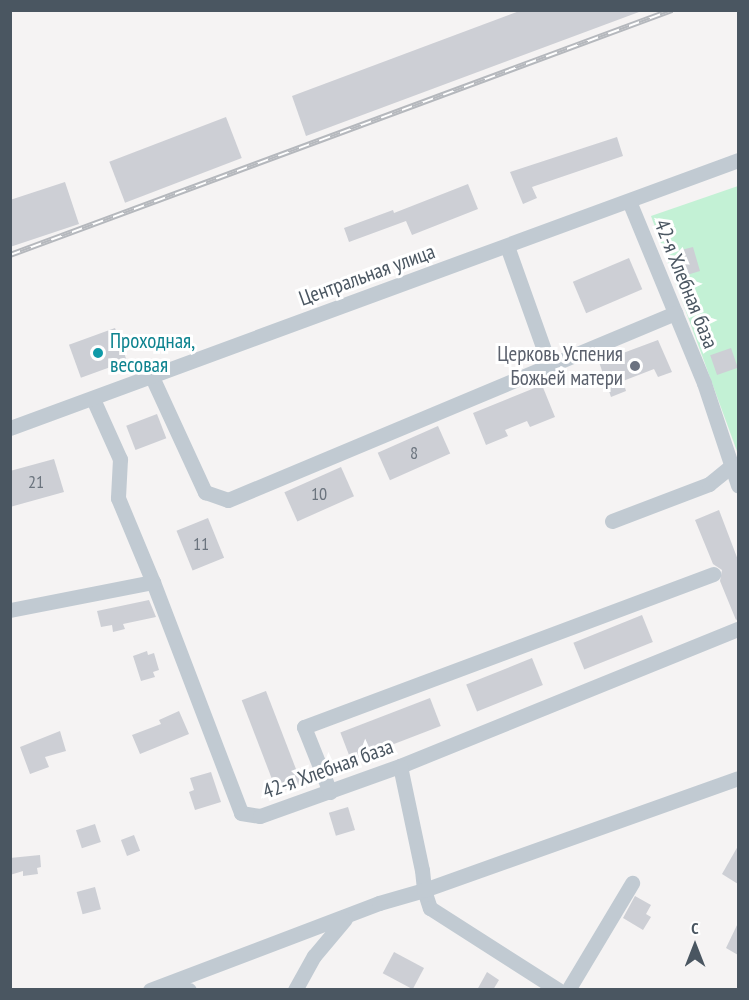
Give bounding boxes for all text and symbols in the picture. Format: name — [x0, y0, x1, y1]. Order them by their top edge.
street label: 42-я Хлебная база — [649, 216, 723, 352]
street label: Центральная улица — [296, 239, 438, 311]
place label: Проходная, весовая — [110, 328, 195, 378]
place label: Церковь Успения Божьей матери — [496, 341, 623, 391]
marker: Проходная, весовая — [91, 346, 105, 360]
marker: Церковь Успения Божьей матери — [628, 359, 642, 373]
house number: 8 — [410, 442, 418, 464]
house number: 21 — [28, 471, 44, 493]
house number: 10 — [311, 483, 327, 505]
house number: 11 — [193, 533, 209, 555]
street label: 42-я Хлебная база — [259, 734, 397, 804]
north arrow — [665, 916, 725, 976]
text: С — [691, 918, 699, 938]

